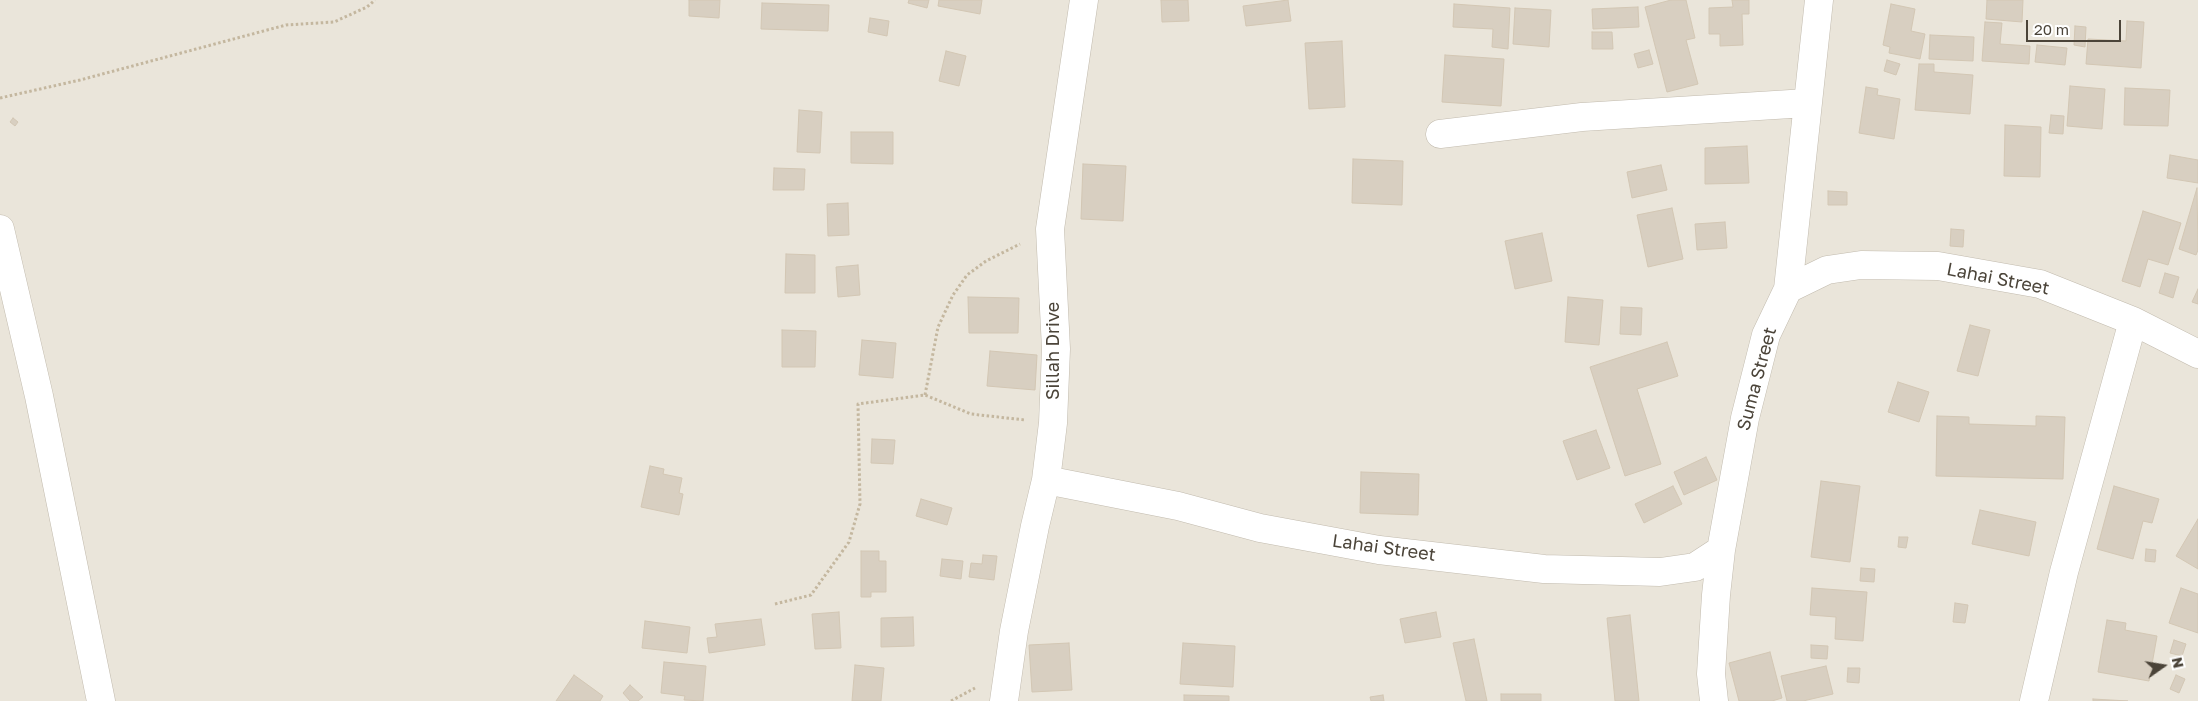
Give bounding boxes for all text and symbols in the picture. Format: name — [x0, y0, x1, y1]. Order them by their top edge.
scale bar — [2028, 10, 2123, 42]
text: 20 m — [2034, 20, 2069, 38]
street label: Lahai Street — [1945, 258, 2051, 300]
street label: Sillah Drive — [1042, 302, 1064, 400]
street label: Suma Street — [1733, 325, 1781, 433]
street label: Lahai Street — [1331, 530, 1437, 566]
north arrow — [2138, 641, 2188, 691]
text: N — [2169, 655, 2188, 670]

